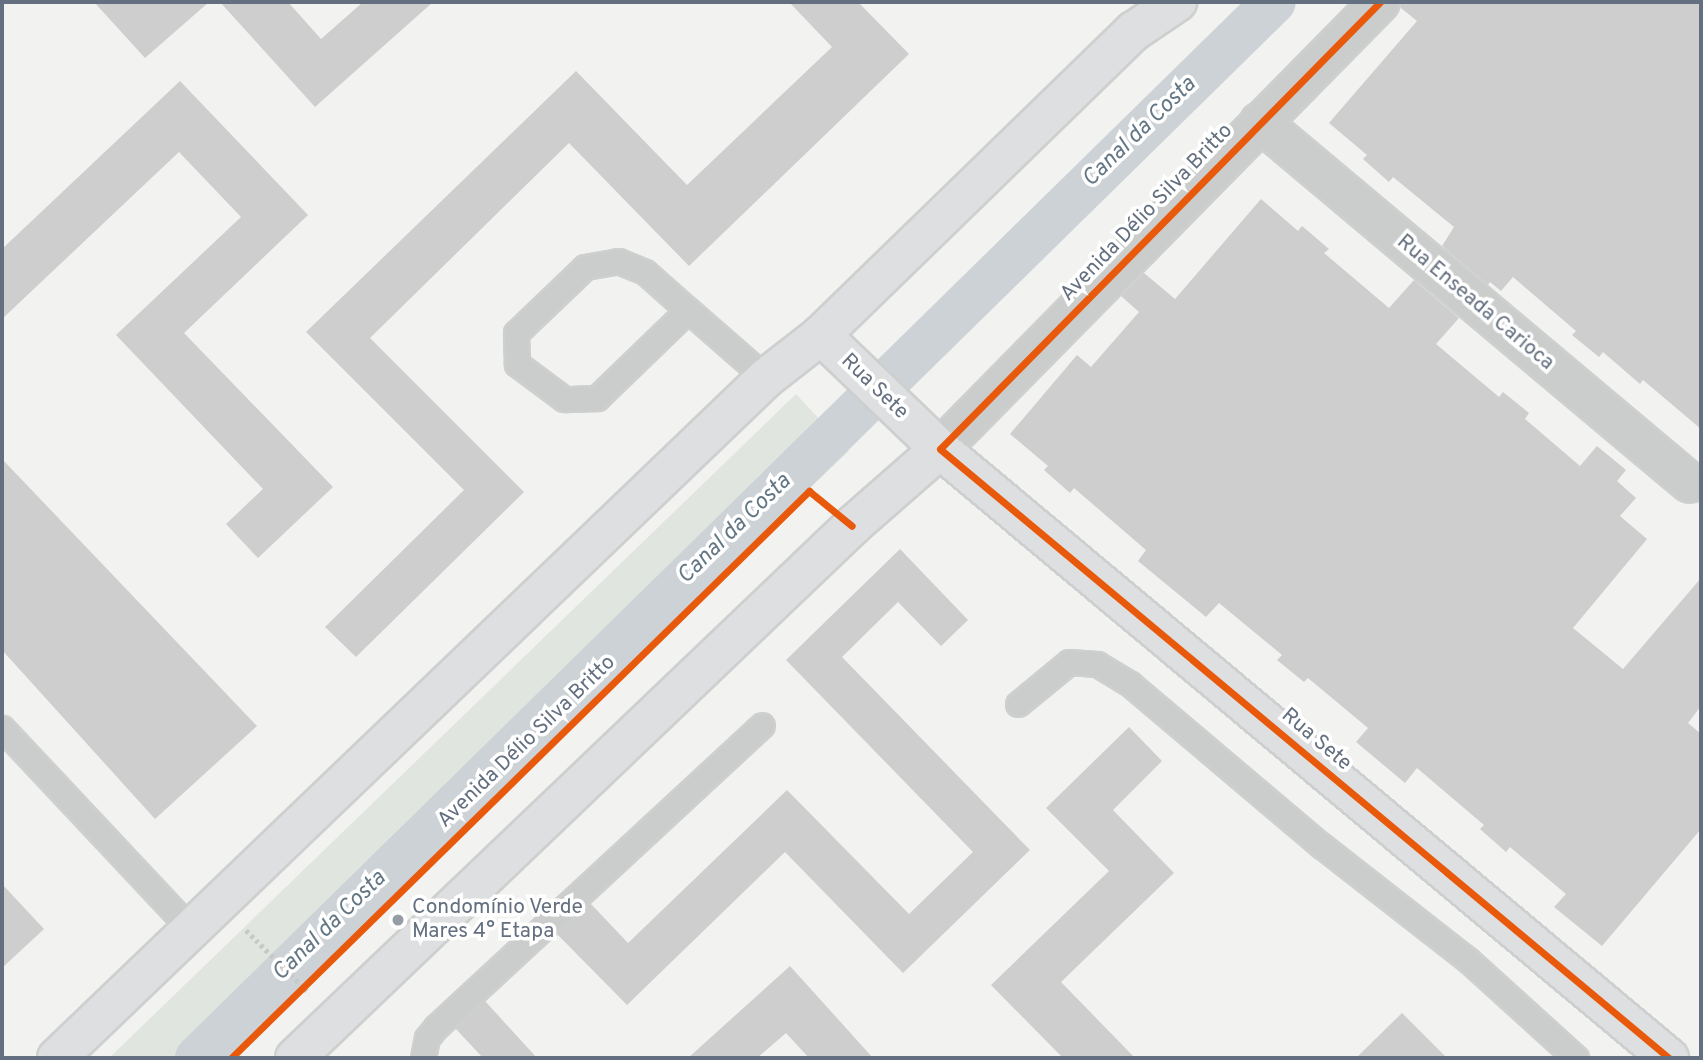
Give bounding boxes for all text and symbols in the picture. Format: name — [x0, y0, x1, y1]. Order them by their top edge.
water label: Canal da Costa — [1078, 72, 1202, 194]
street label: Avenida Délio Silva Britto — [1056, 119, 1238, 307]
street label: Rua Enseada Carioca — [1391, 230, 1559, 376]
street label: Rua Sete — [835, 349, 913, 425]
water label: Canal da Costa — [673, 469, 797, 591]
street label: Avenida Délio Silva Britto — [433, 651, 621, 833]
street label: Rua Sete — [1276, 703, 1356, 777]
water label: Canal da Costa — [268, 866, 392, 988]
place label: Condomínio Verde Mares 4° Etapa — [412, 895, 584, 945]
marker: Condomínio Verde Mares 4° Etapa — [390, 912, 406, 928]

